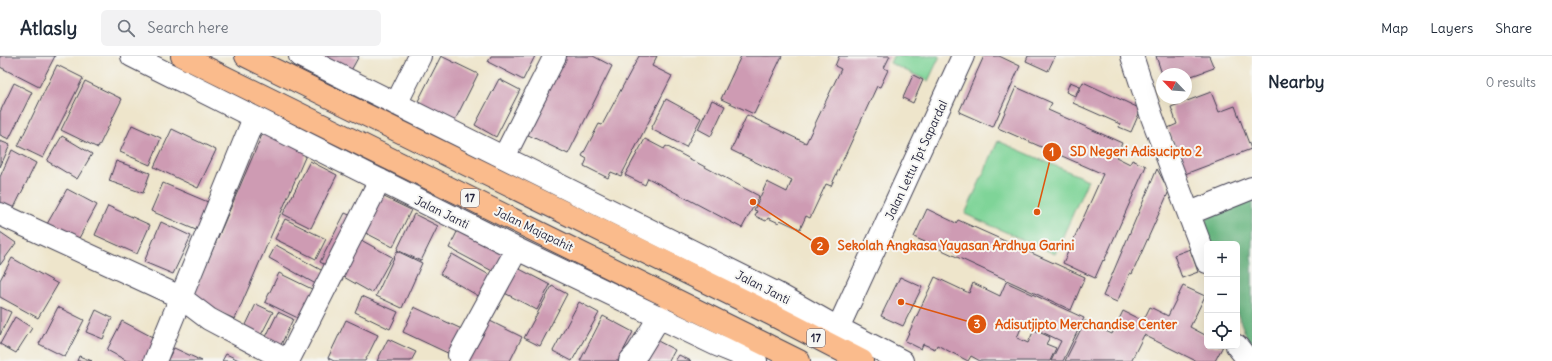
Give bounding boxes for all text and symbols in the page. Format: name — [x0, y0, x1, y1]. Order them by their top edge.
search box — [101, 10, 381, 46]
text: Atlasly — [20, 16, 77, 40]
icon: search — [115, 17, 137, 39]
text: Search here — [147, 18, 229, 37]
text: Map — [1381, 19, 1408, 37]
text: Layers — [1430, 19, 1473, 37]
text: Share — [1495, 19, 1532, 37]
north arrow — [1156, 68, 1192, 104]
text: Nearby — [1268, 71, 1324, 93]
text: 0 results — [1486, 74, 1536, 91]
street label: Jalan Lettu Tpt Sapardal — [882, 98, 950, 222]
callout: SD Negeri Adisucipto 2 — [1042, 139, 1210, 164]
text: SD Negeri Adisucipto 2 — [1070, 143, 1202, 160]
text: 1 — [1050, 144, 1054, 159]
road number: 17 — [461, 189, 479, 207]
street label: Jalan Janti — [412, 192, 472, 232]
street label: Jalan Majapahit — [492, 203, 576, 255]
callout: Sekolah Angkasa Yayasan Ardhya Garini — [810, 233, 1083, 258]
text: Sekolah Angkasa Yayasan Ardhya Garini — [838, 237, 1075, 254]
text: 2 — [817, 238, 824, 253]
map controls — [1204, 241, 1240, 349]
button: + — [1204, 241, 1240, 277]
street label: Jalan Janti — [733, 267, 793, 307]
button: − — [1204, 277, 1240, 313]
callout: Adisutjipto Merchandise Center — [967, 312, 1185, 337]
button: locate — [1204, 313, 1240, 349]
text: 3 — [974, 316, 981, 331]
text: Adisutjipto Merchandise Center — [995, 316, 1178, 333]
road number: 17 — [807, 329, 825, 347]

